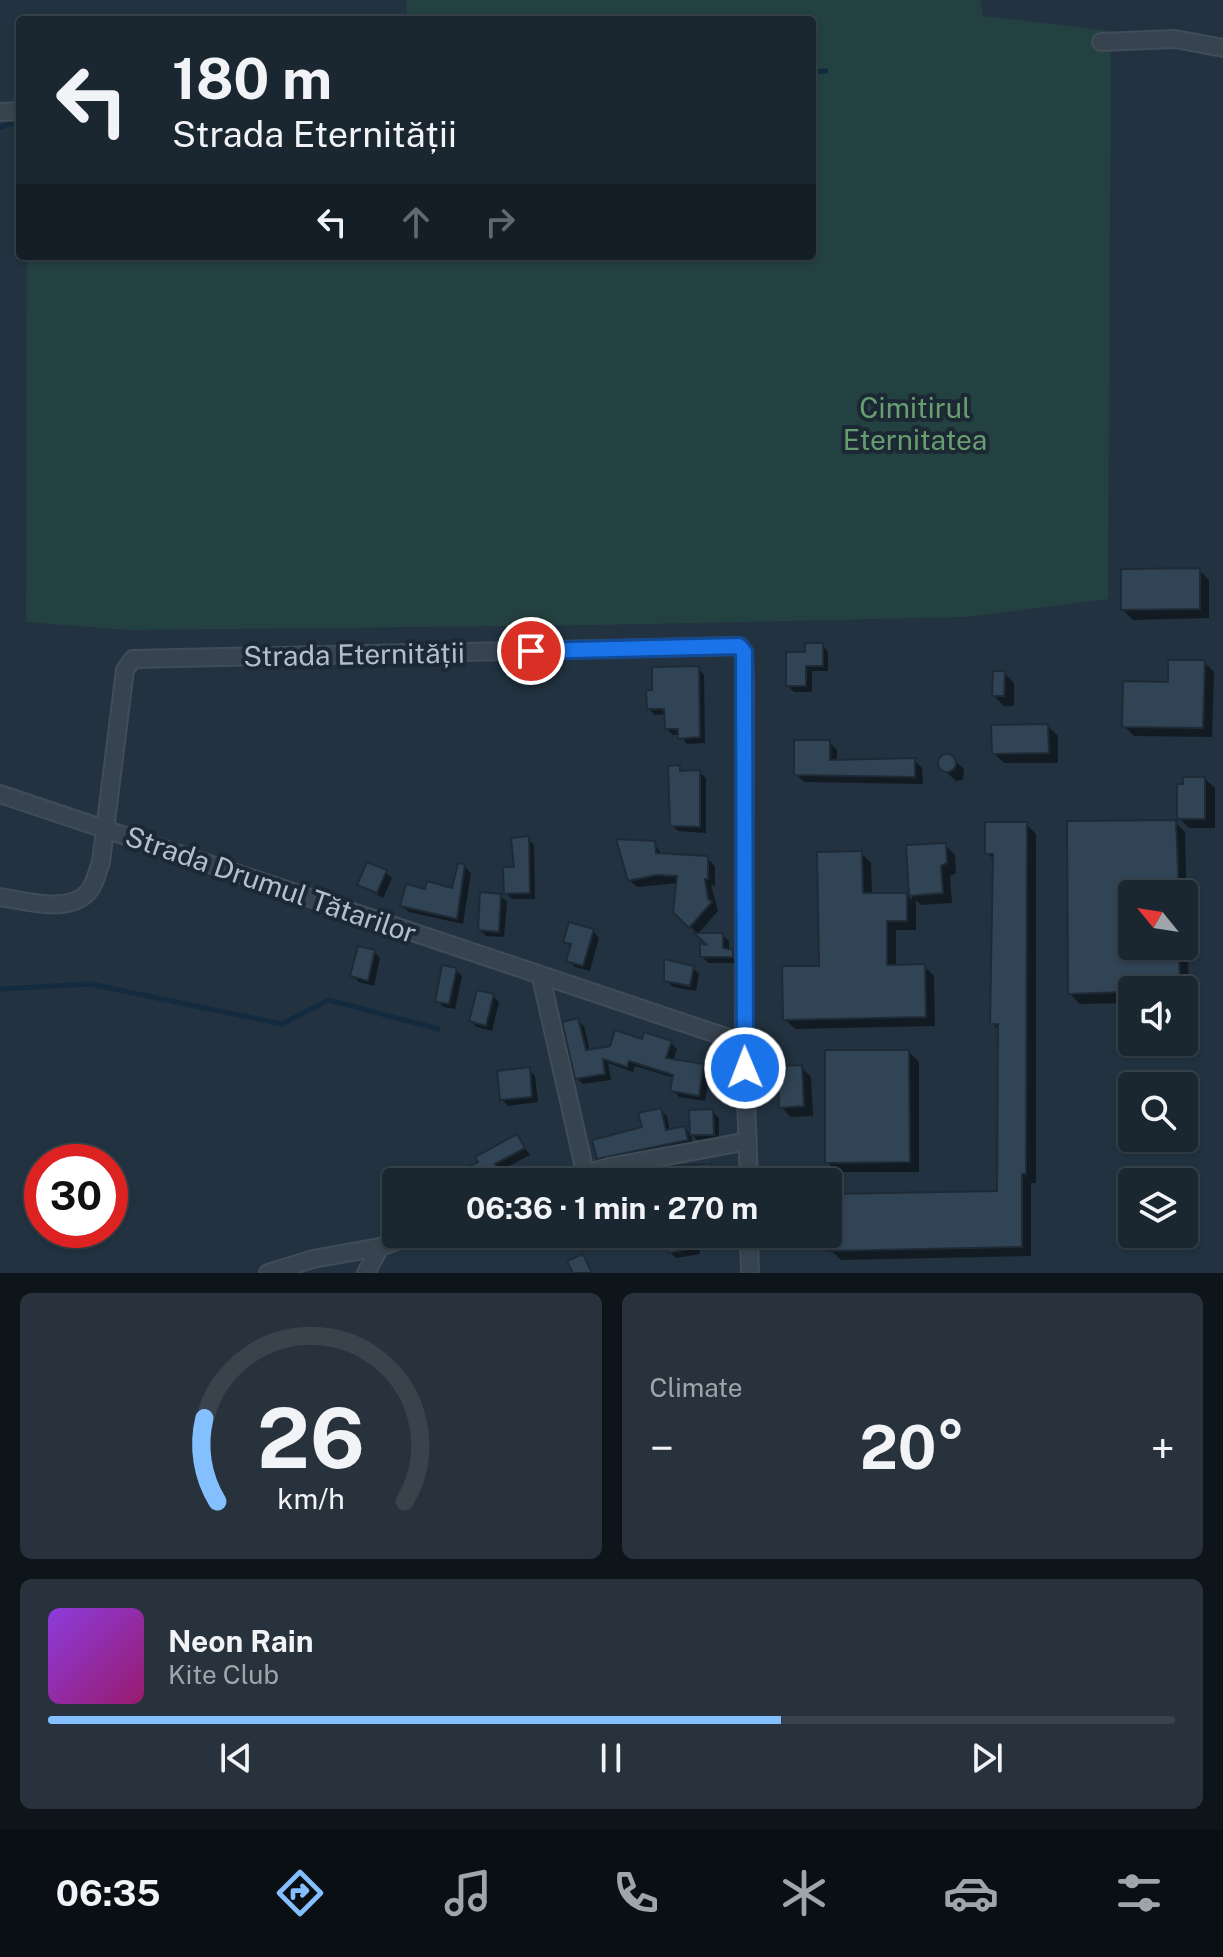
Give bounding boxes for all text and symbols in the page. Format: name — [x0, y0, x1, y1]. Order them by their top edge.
text: 180 m — [172, 46, 332, 112]
icon: left — [40, 48, 144, 152]
text: Strada Eternității — [172, 113, 457, 155]
icon: left — [310, 200, 354, 244]
icon: ahead — [394, 200, 438, 244]
icon: right — [478, 200, 522, 244]
park label: Cimitirul Eternitatea — [843, 391, 987, 456]
pin — [497, 617, 565, 685]
icon: arrive — [509, 629, 553, 673]
street label: Strada Eternității — [243, 636, 465, 672]
street label: Strada Drumul Tătarilor — [121, 819, 421, 949]
north arrow — [1118, 880, 1198, 960]
map controls — [1118, 880, 1198, 1248]
button: sound — [1118, 976, 1198, 1056]
position arrow — [703, 1026, 787, 1110]
button: search — [1118, 1072, 1198, 1152]
speed limit sign: 30 — [24, 1144, 128, 1248]
button: layers — [1118, 1168, 1198, 1248]
text: 06:36 · 1 min · 270 m — [466, 1190, 758, 1226]
text: Climate — [650, 1372, 743, 1403]
text: 26 — [257, 1389, 365, 1487]
text: 20° — [860, 1412, 965, 1483]
text: − — [650, 1422, 674, 1474]
text: + — [1151, 1422, 1175, 1474]
text: km/h — [277, 1482, 344, 1515]
text: Neon Rain — [168, 1623, 314, 1659]
text: Kite Club — [168, 1659, 279, 1690]
icon: previous — [214, 1736, 258, 1780]
icon: pause — [589, 1736, 633, 1780]
icon: next — [965, 1736, 1009, 1780]
icon: directions — [272, 1865, 328, 1921]
icon: music — [440, 1865, 496, 1921]
icon: phone — [608, 1865, 664, 1921]
icon: climate — [776, 1865, 832, 1921]
icon: car — [943, 1865, 999, 1921]
icon: filters — [1111, 1865, 1167, 1921]
text: 06:35 — [56, 1872, 161, 1914]

